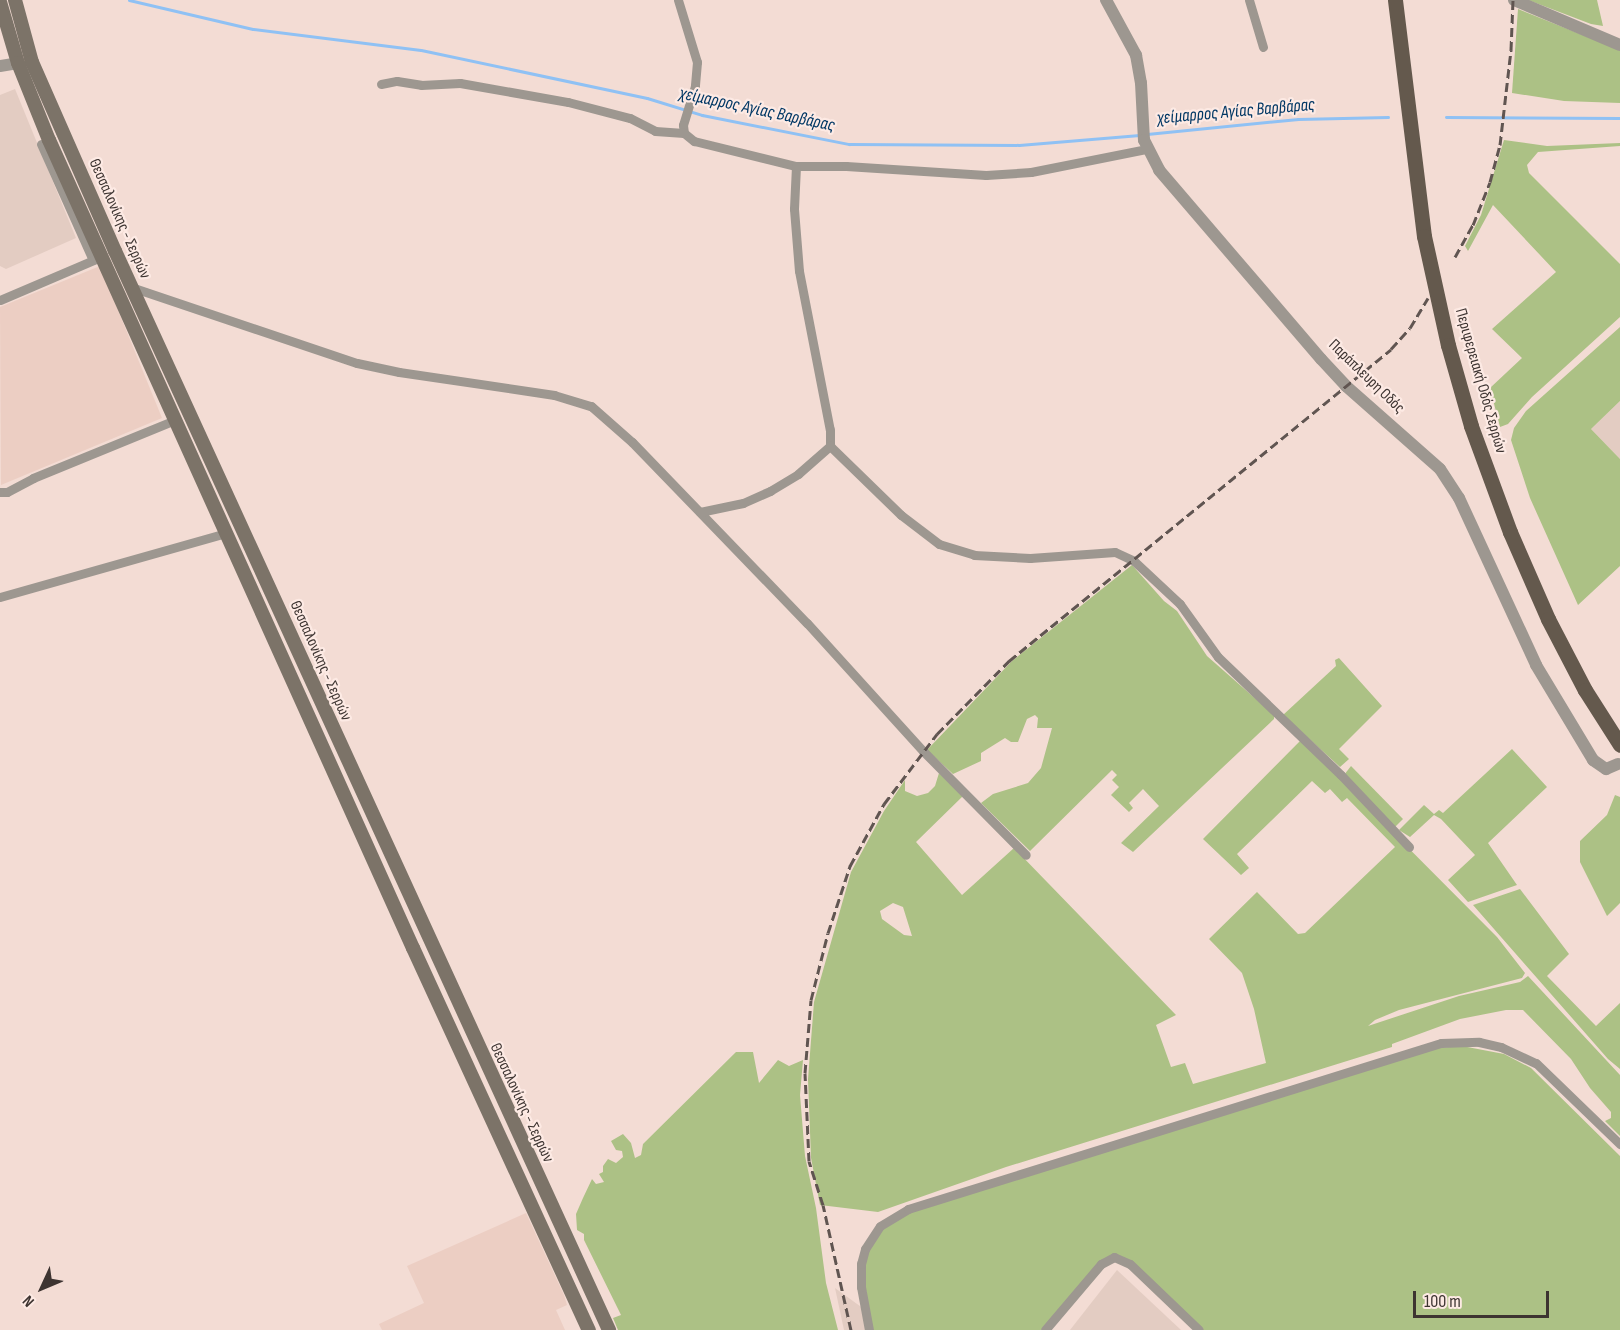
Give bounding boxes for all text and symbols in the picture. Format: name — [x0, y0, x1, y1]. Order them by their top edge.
water label: χείμαρρος Αγίας Βαρβάρας — [677, 83, 837, 137]
water label: χείμαρρος Αγίας Βαρβάρας — [1156, 94, 1316, 130]
street label: Θεσσαλονίκης - Σερρών — [84, 156, 154, 282]
street label: Περιφερειακή Οδός Σερρών — [1450, 306, 1510, 456]
street label: Παράπλευρη Οδός — [1324, 336, 1408, 418]
street label: Θεσσαλονίκης - Σερρών — [285, 598, 355, 724]
street label: Θεσσαλονίκης - Σερρών — [485, 1040, 557, 1166]
north arrow — [12, 1258, 72, 1318]
scale bar — [1416, 1279, 1552, 1317]
text: N — [19, 1291, 38, 1311]
text: 100 m — [1424, 1291, 1461, 1312]

